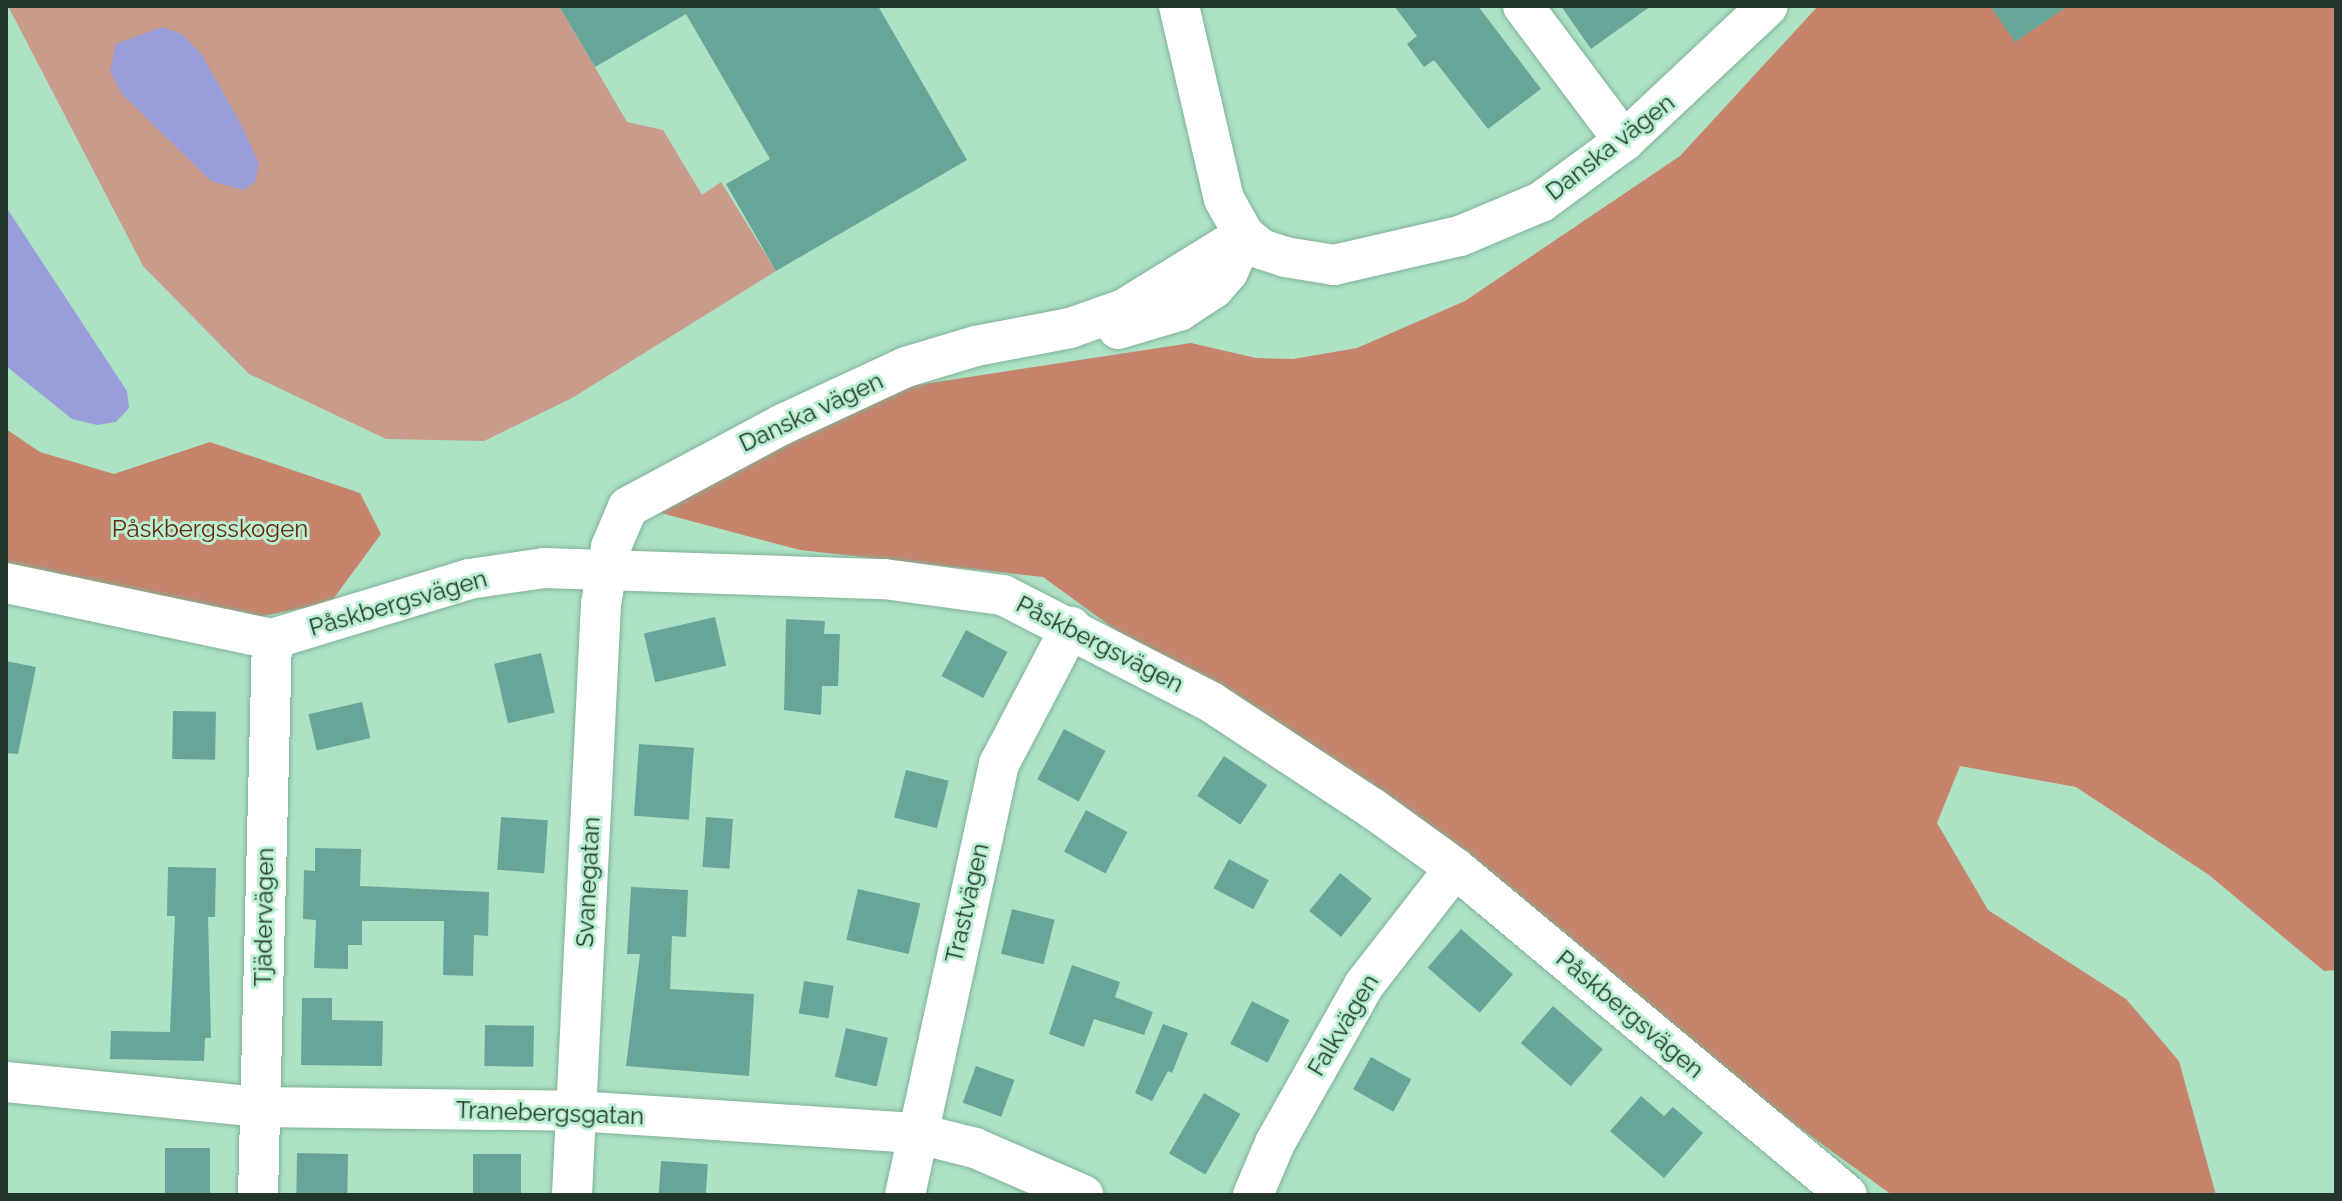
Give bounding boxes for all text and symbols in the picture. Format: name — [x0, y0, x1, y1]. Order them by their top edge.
street label: Danska vägen — [1540, 88, 1680, 206]
street label: Danska vägen — [734, 366, 888, 458]
park label: Påskbergsskogen — [112, 515, 308, 543]
street label: Påskbergsvägen — [306, 564, 490, 642]
street label: Påskbergsvägen — [1012, 589, 1188, 699]
street label: Svanegatan — [570, 816, 606, 948]
street label: Trastvägen — [939, 840, 995, 966]
street label: Tjädervägen — [248, 847, 280, 987]
street label: Påskbergsvägen — [1550, 944, 1710, 1084]
street label: Falkvägen — [1301, 969, 1385, 1081]
street label: Tranebergsgatan — [455, 1095, 645, 1131]

